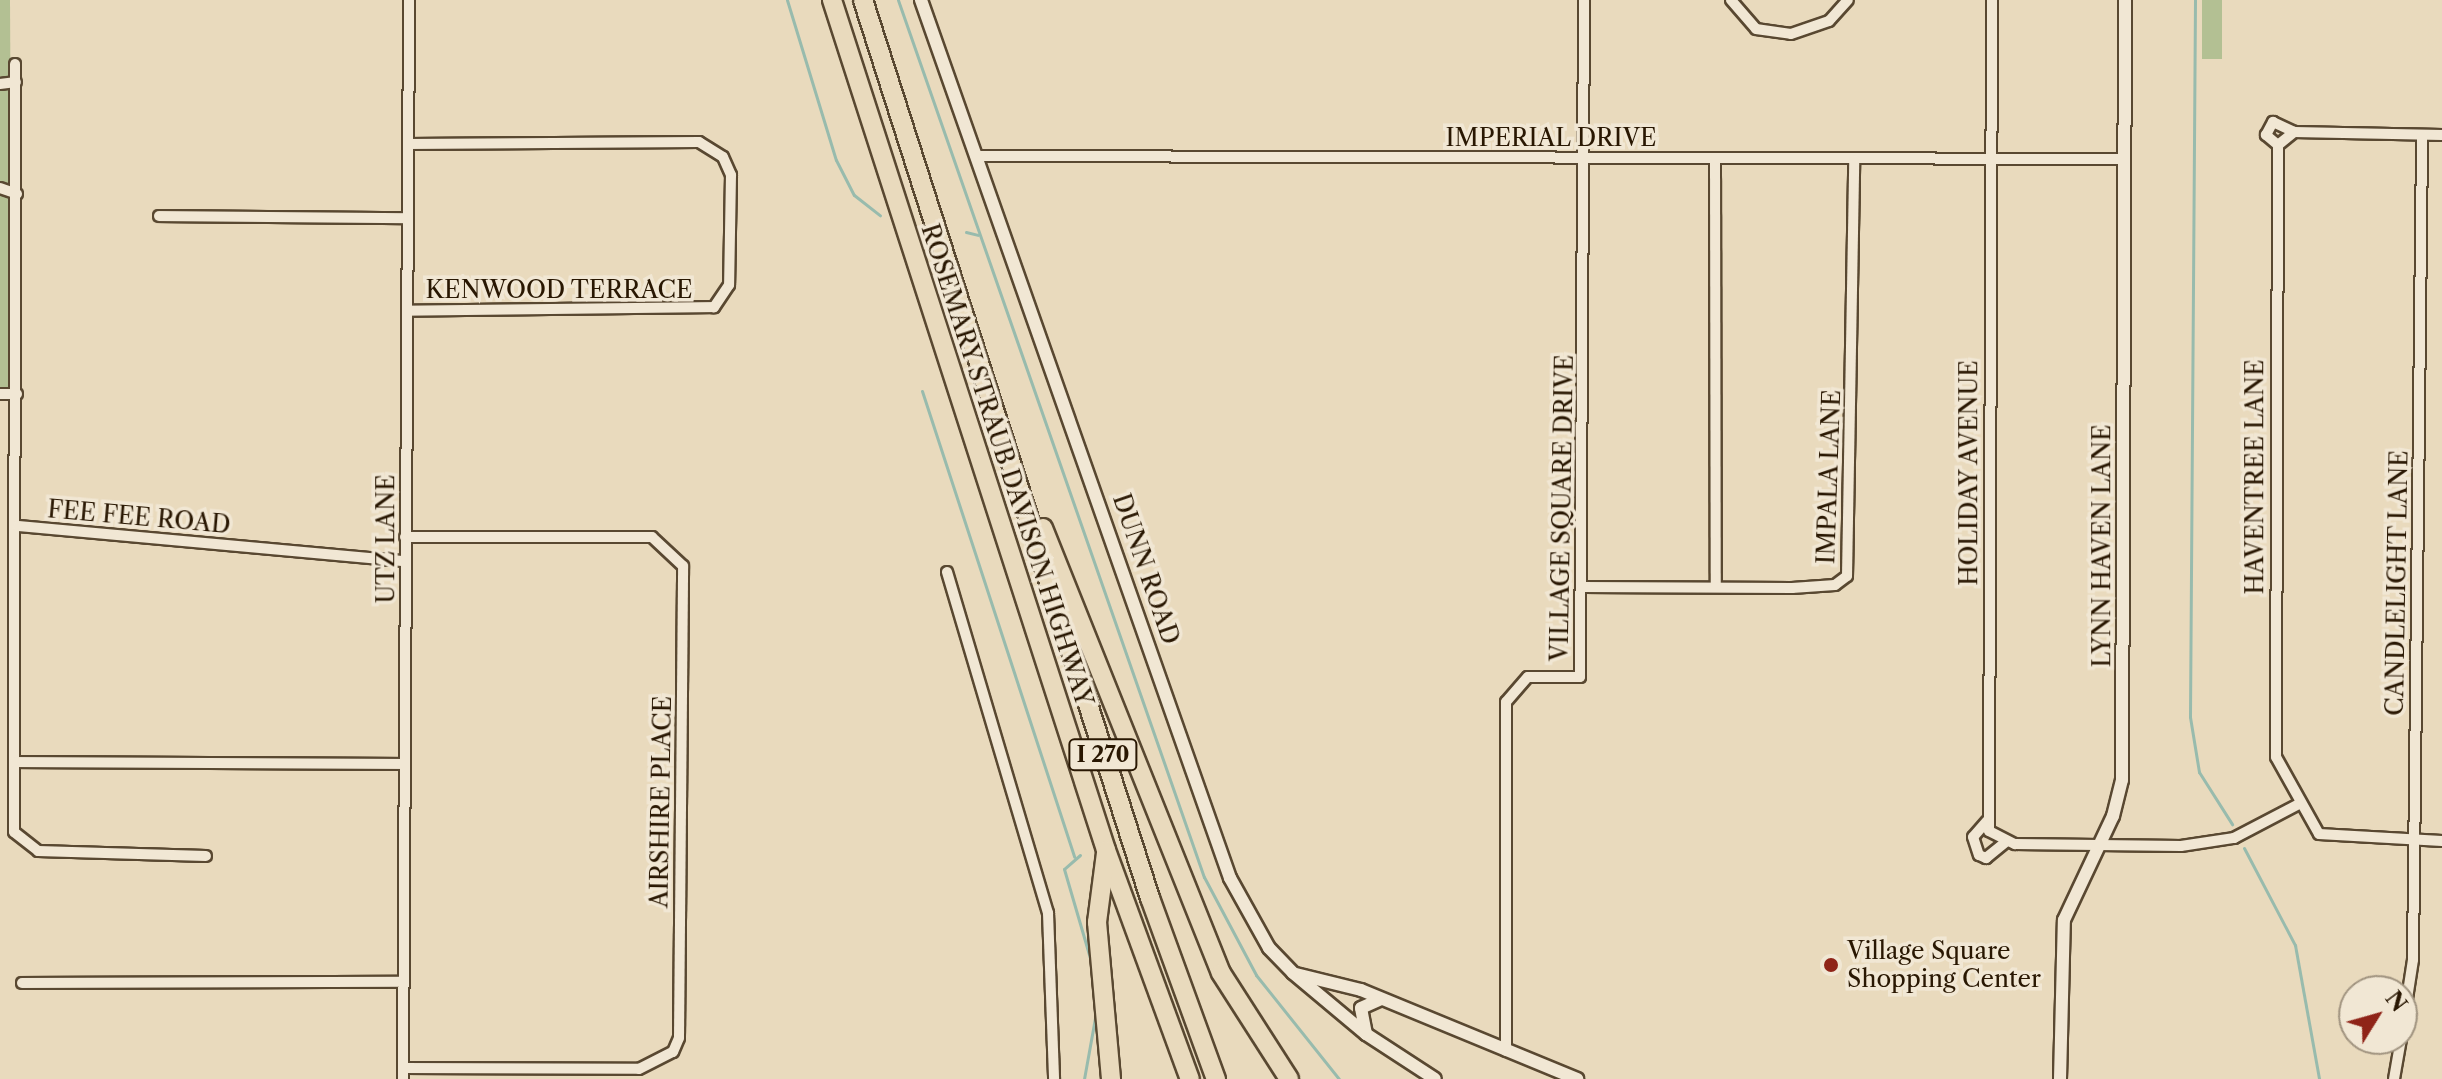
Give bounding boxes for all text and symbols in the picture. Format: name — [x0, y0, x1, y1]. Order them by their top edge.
street label: IMPERIAL DRIVE — [1445, 124, 1657, 152]
street label: ROSEMARY STRAUB DAVISON HIGHWAY — [915, 220, 1099, 710]
street label: KENWOOD TERRACE — [425, 276, 693, 304]
street label: VILLAGE SQUARE DRIVE — [1545, 354, 1579, 662]
street label: HOLIDAY AVENUE — [1955, 359, 1983, 587]
street label: HAVENTREE LANE — [2241, 360, 2269, 594]
street label: IMPALA LANE — [1812, 389, 1846, 565]
street label: LYNN HAVEN LANE — [2088, 424, 2116, 668]
street label: CANDLELIGHT LANE — [2380, 450, 2414, 716]
street label: UTZ LANE — [372, 475, 400, 603]
street label: DUNN ROAD — [1107, 490, 1185, 648]
street label: FEE FEE ROAD — [46, 495, 232, 539]
street label: AIRSHIRE PLACE — [645, 696, 677, 908]
road number: I 270 — [1067, 737, 1139, 773]
place label: Village Square Shopping Center — [1847, 937, 2041, 993]
marker: Village Square Shopping Center — [1822, 956, 1840, 974]
north arrow — [2338, 975, 2418, 1055]
text: N — [2379, 986, 2413, 1017]

